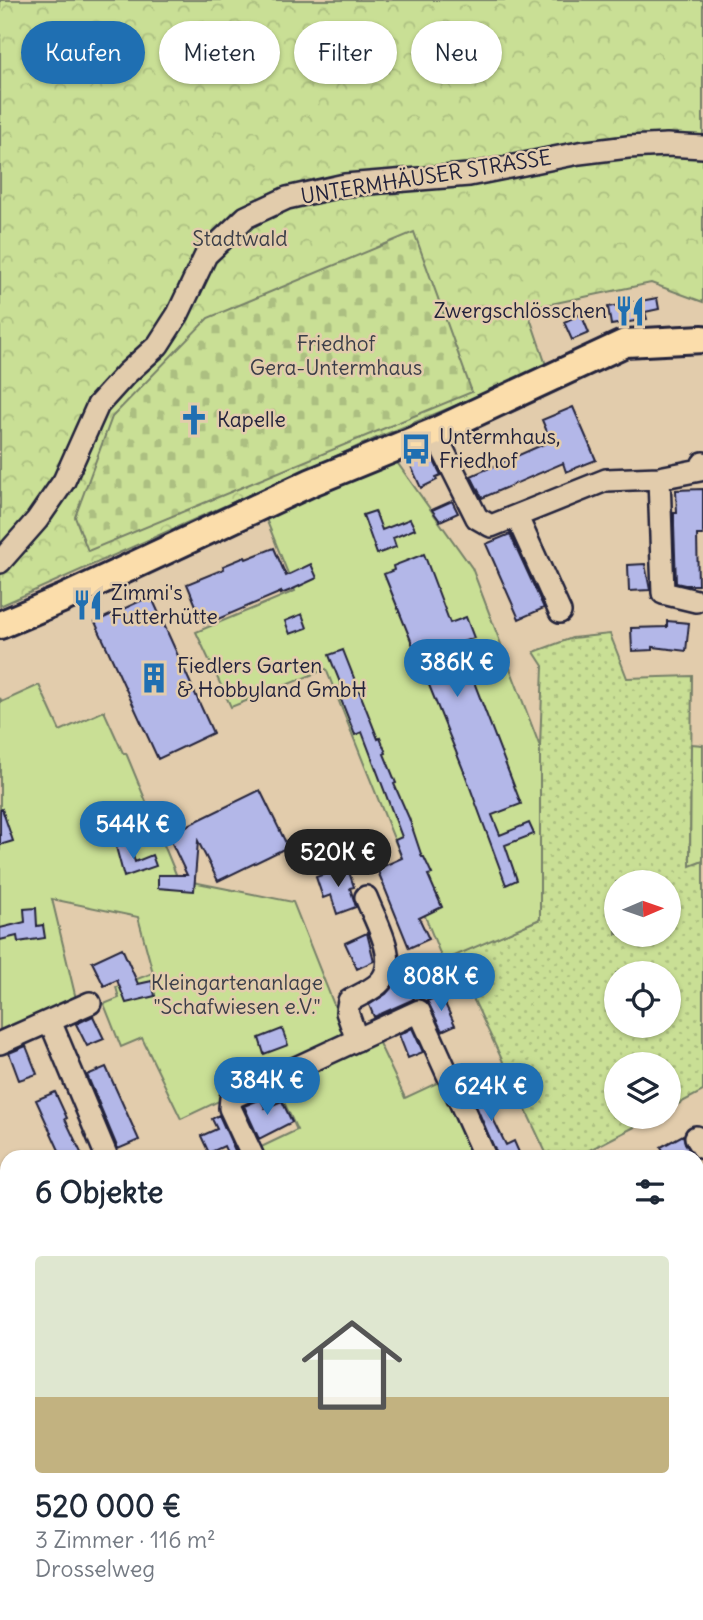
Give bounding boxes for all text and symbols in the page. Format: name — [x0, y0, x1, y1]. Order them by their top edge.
chip: Kaufen — [21, 21, 145, 84]
chip: Mieten — [159, 21, 280, 84]
chip: Filter — [294, 21, 397, 84]
chip: Neu — [411, 21, 502, 84]
street label: UNTERMHÄUSER STRASSE — [299, 143, 553, 210]
park label: Stadtwald — [192, 225, 288, 252]
restaurant icon: Zwergschlösschen — [613, 294, 647, 328]
place label: Zwergschlösschen — [434, 297, 607, 324]
park label: Friedhof Gera-Untermhaus — [250, 330, 422, 381]
church icon: Kapelle — [177, 403, 211, 437]
place label: Kapelle — [217, 406, 286, 433]
place label: Untermhaus, Friedhof — [439, 423, 561, 474]
bus stop icon: Untermhaus, Friedhof — [399, 432, 433, 466]
place label: Zimmi's Futterhütte — [111, 579, 218, 630]
restaurant icon: Zimmi's Futterhütte — [71, 588, 105, 622]
pin: 386K € — [400, 640, 514, 699]
text: 386K € — [420, 647, 494, 676]
place label: Fiedlers Garten & Hobbyland GmbH — [177, 652, 367, 703]
building icon: Fiedlers Garten & Hobbyland GmbH — [137, 661, 171, 695]
pin: 544K € — [76, 802, 190, 861]
text: 544K € — [96, 809, 170, 838]
pin: 520K € — [281, 830, 395, 889]
text: 520K € — [300, 837, 376, 866]
north arrow — [604, 870, 681, 947]
map controls — [604, 870, 681, 1129]
pin: 808K € — [384, 954, 498, 1013]
text: 808K € — [403, 961, 479, 990]
button: locate — [604, 961, 681, 1038]
park label: Kleingartenanlage "Schafwiesen e.V." — [151, 969, 323, 1020]
button: layers — [604, 1052, 681, 1129]
pin: 384K € — [210, 1058, 324, 1117]
pin: 624K € — [434, 1064, 548, 1123]
text: 384K € — [230, 1065, 304, 1094]
text: 624K € — [454, 1071, 528, 1100]
text: 6 Objekte — [35, 1173, 163, 1211]
icon: filters — [631, 1173, 669, 1211]
icon: home — [289, 1302, 415, 1428]
text: 520 000 € — [35, 1487, 181, 1525]
text: 3 Zimmer · 116 m² — [35, 1525, 216, 1554]
text: Drosselweg — [35, 1554, 155, 1583]

